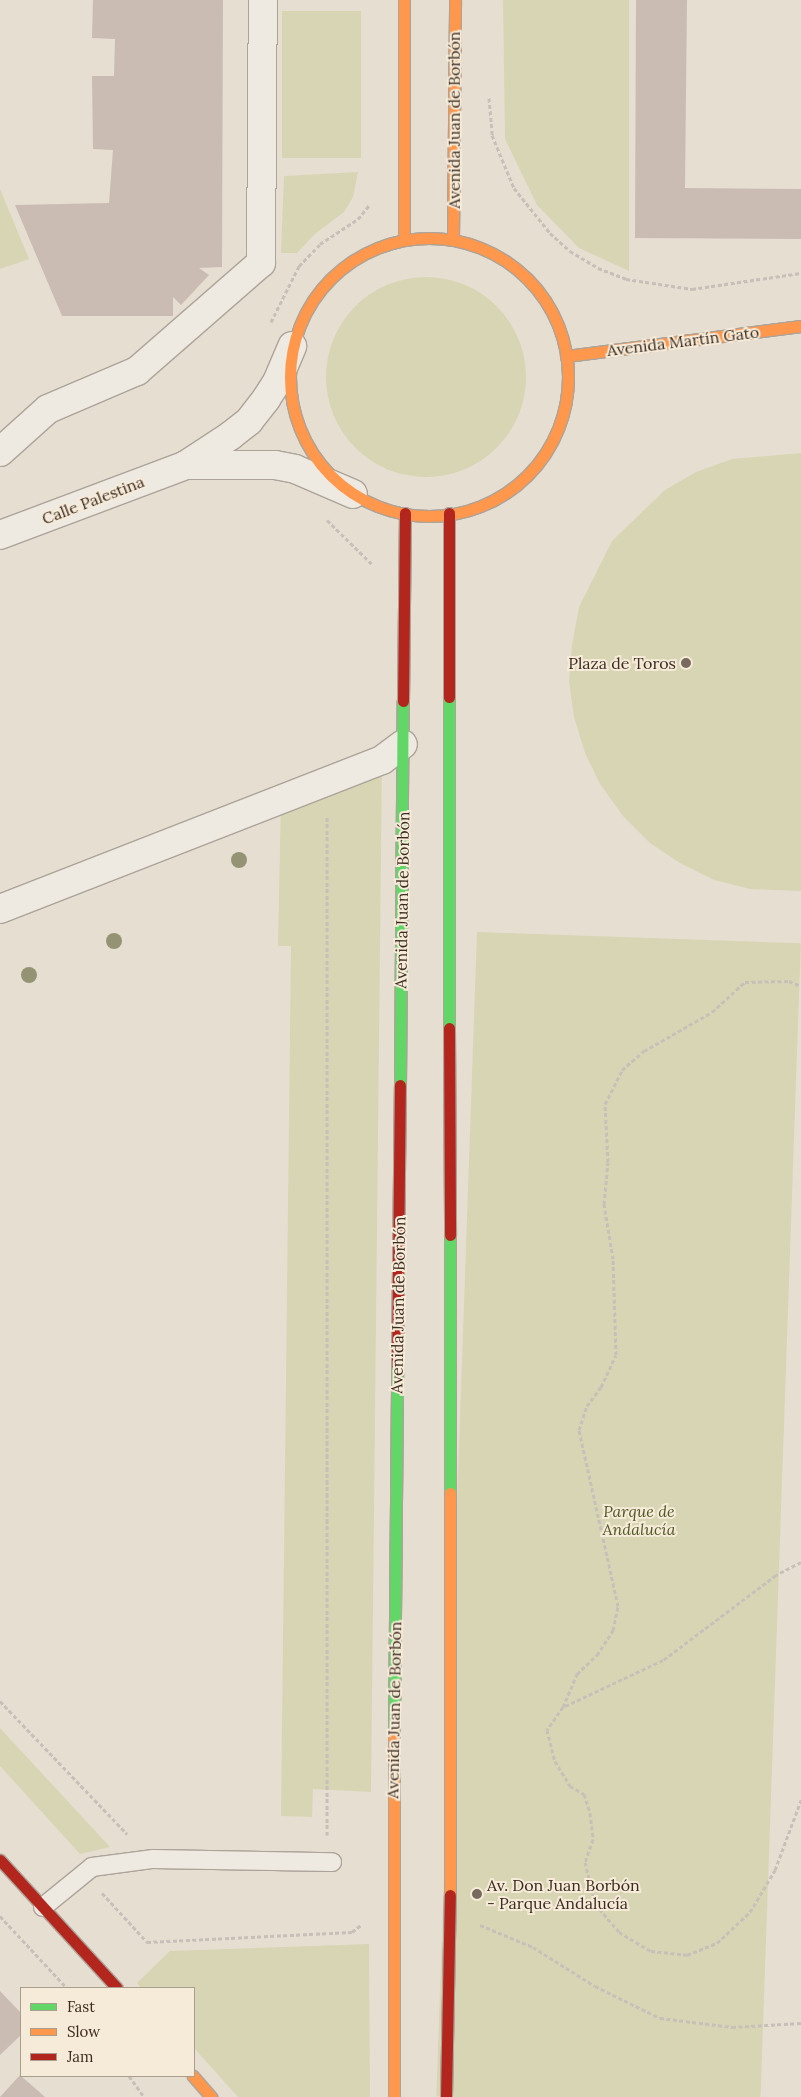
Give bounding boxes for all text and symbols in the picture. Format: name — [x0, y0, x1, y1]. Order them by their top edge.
street label: Avenida Juan de Borbón — [444, 31, 464, 209]
street label: Avenida Martín Gato — [606, 322, 760, 360]
street label: Calle Palestina — [39, 472, 147, 528]
place label: Plaza de Toros — [568, 653, 676, 673]
marker: Plaza de Toros — [680, 657, 692, 669]
street label: Avenida Juan de Borbón — [391, 811, 413, 989]
street label: Avenida Juan de Borbón — [387, 1216, 409, 1394]
park label: Parque de Andalucía — [603, 1501, 675, 1539]
street label: Avenida Juan de Borbón — [383, 1621, 405, 1799]
place label: Av. Don Juan Borbón - Parque Andalucía — [487, 1875, 640, 1913]
marker: Av. Don Juan Borbón - Parque Andalucía — [471, 1888, 483, 1900]
legend — [20, 1987, 195, 2077]
text: Fast — [67, 1997, 95, 2016]
text: Slow — [67, 2022, 100, 2041]
text: Jam — [67, 2047, 94, 2066]

